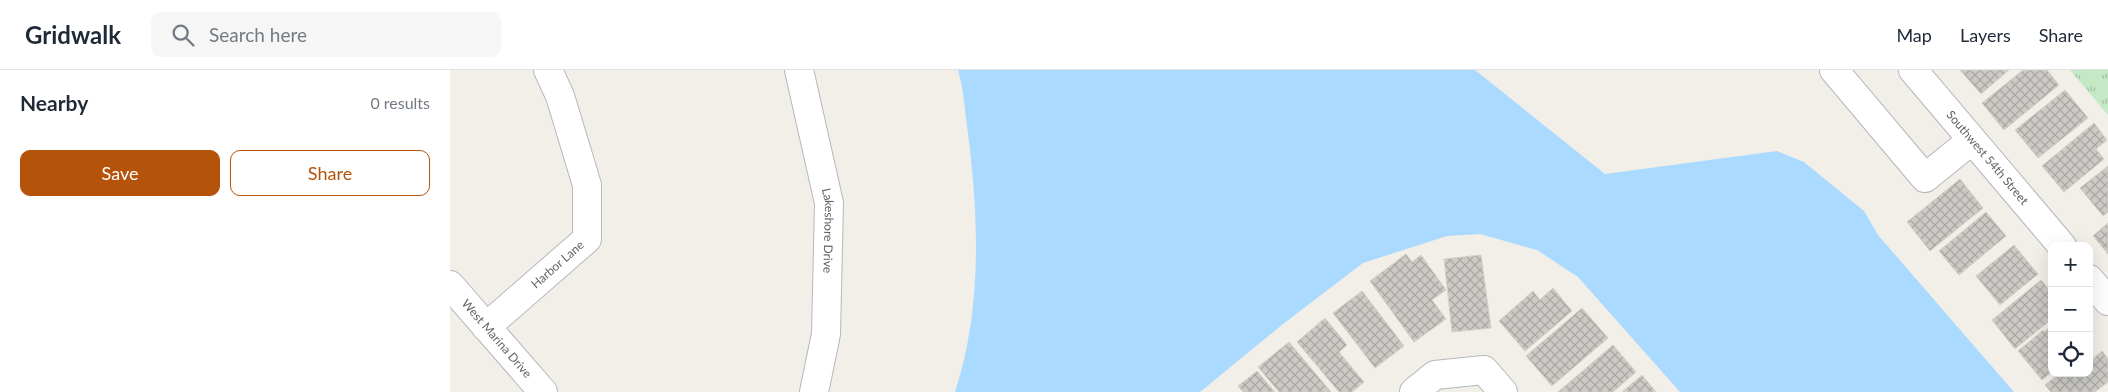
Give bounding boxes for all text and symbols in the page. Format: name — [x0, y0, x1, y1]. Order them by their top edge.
search box — [151, 12, 501, 57]
text: Gridwalk — [25, 20, 121, 49]
icon: search — [169, 21, 197, 49]
text: Search here — [209, 23, 307, 46]
text: Map — [1896, 24, 1932, 46]
text: Layers — [1960, 24, 2011, 46]
text: Share — [2039, 24, 2083, 46]
text: Nearby — [20, 90, 88, 115]
text: 0 results — [370, 93, 430, 112]
street label: Southwest 54th Street — [1944, 107, 2032, 208]
button: Save — [20, 150, 220, 196]
button: Share — [230, 150, 430, 196]
street label: Lakeshore Drive — [819, 187, 837, 273]
street label: Harbor Lane — [528, 237, 587, 291]
map controls — [2048, 242, 2093, 377]
button: + — [2048, 242, 2093, 287]
button: − — [2048, 287, 2093, 332]
street label: West Marina Drive — [459, 296, 535, 381]
button: locate — [2048, 332, 2093, 377]

